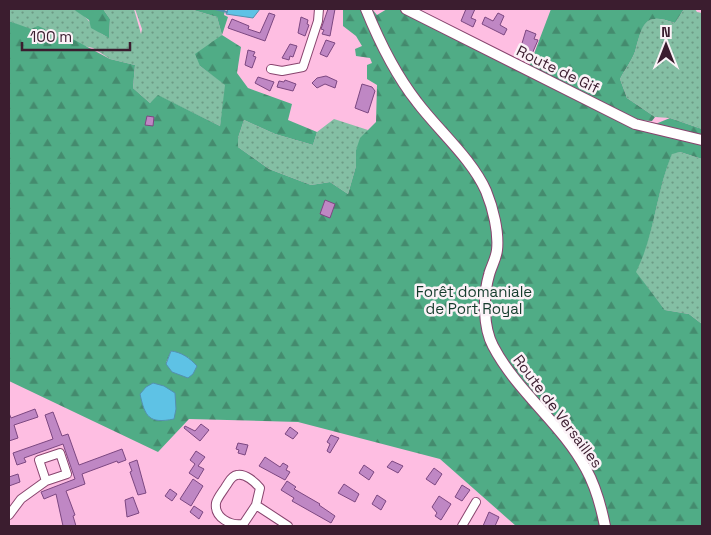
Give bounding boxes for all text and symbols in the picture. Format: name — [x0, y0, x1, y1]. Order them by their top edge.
scale bar — [22, 20, 130, 52]
north arrow — [641, 20, 691, 70]
text: N — [661, 23, 671, 41]
text: 100 m — [30, 27, 72, 46]
street label: Route de Gif — [513, 41, 603, 97]
park label: Forêt domaniale de Port Royal — [416, 282, 532, 318]
street label: Route de Versailles — [509, 351, 607, 471]

